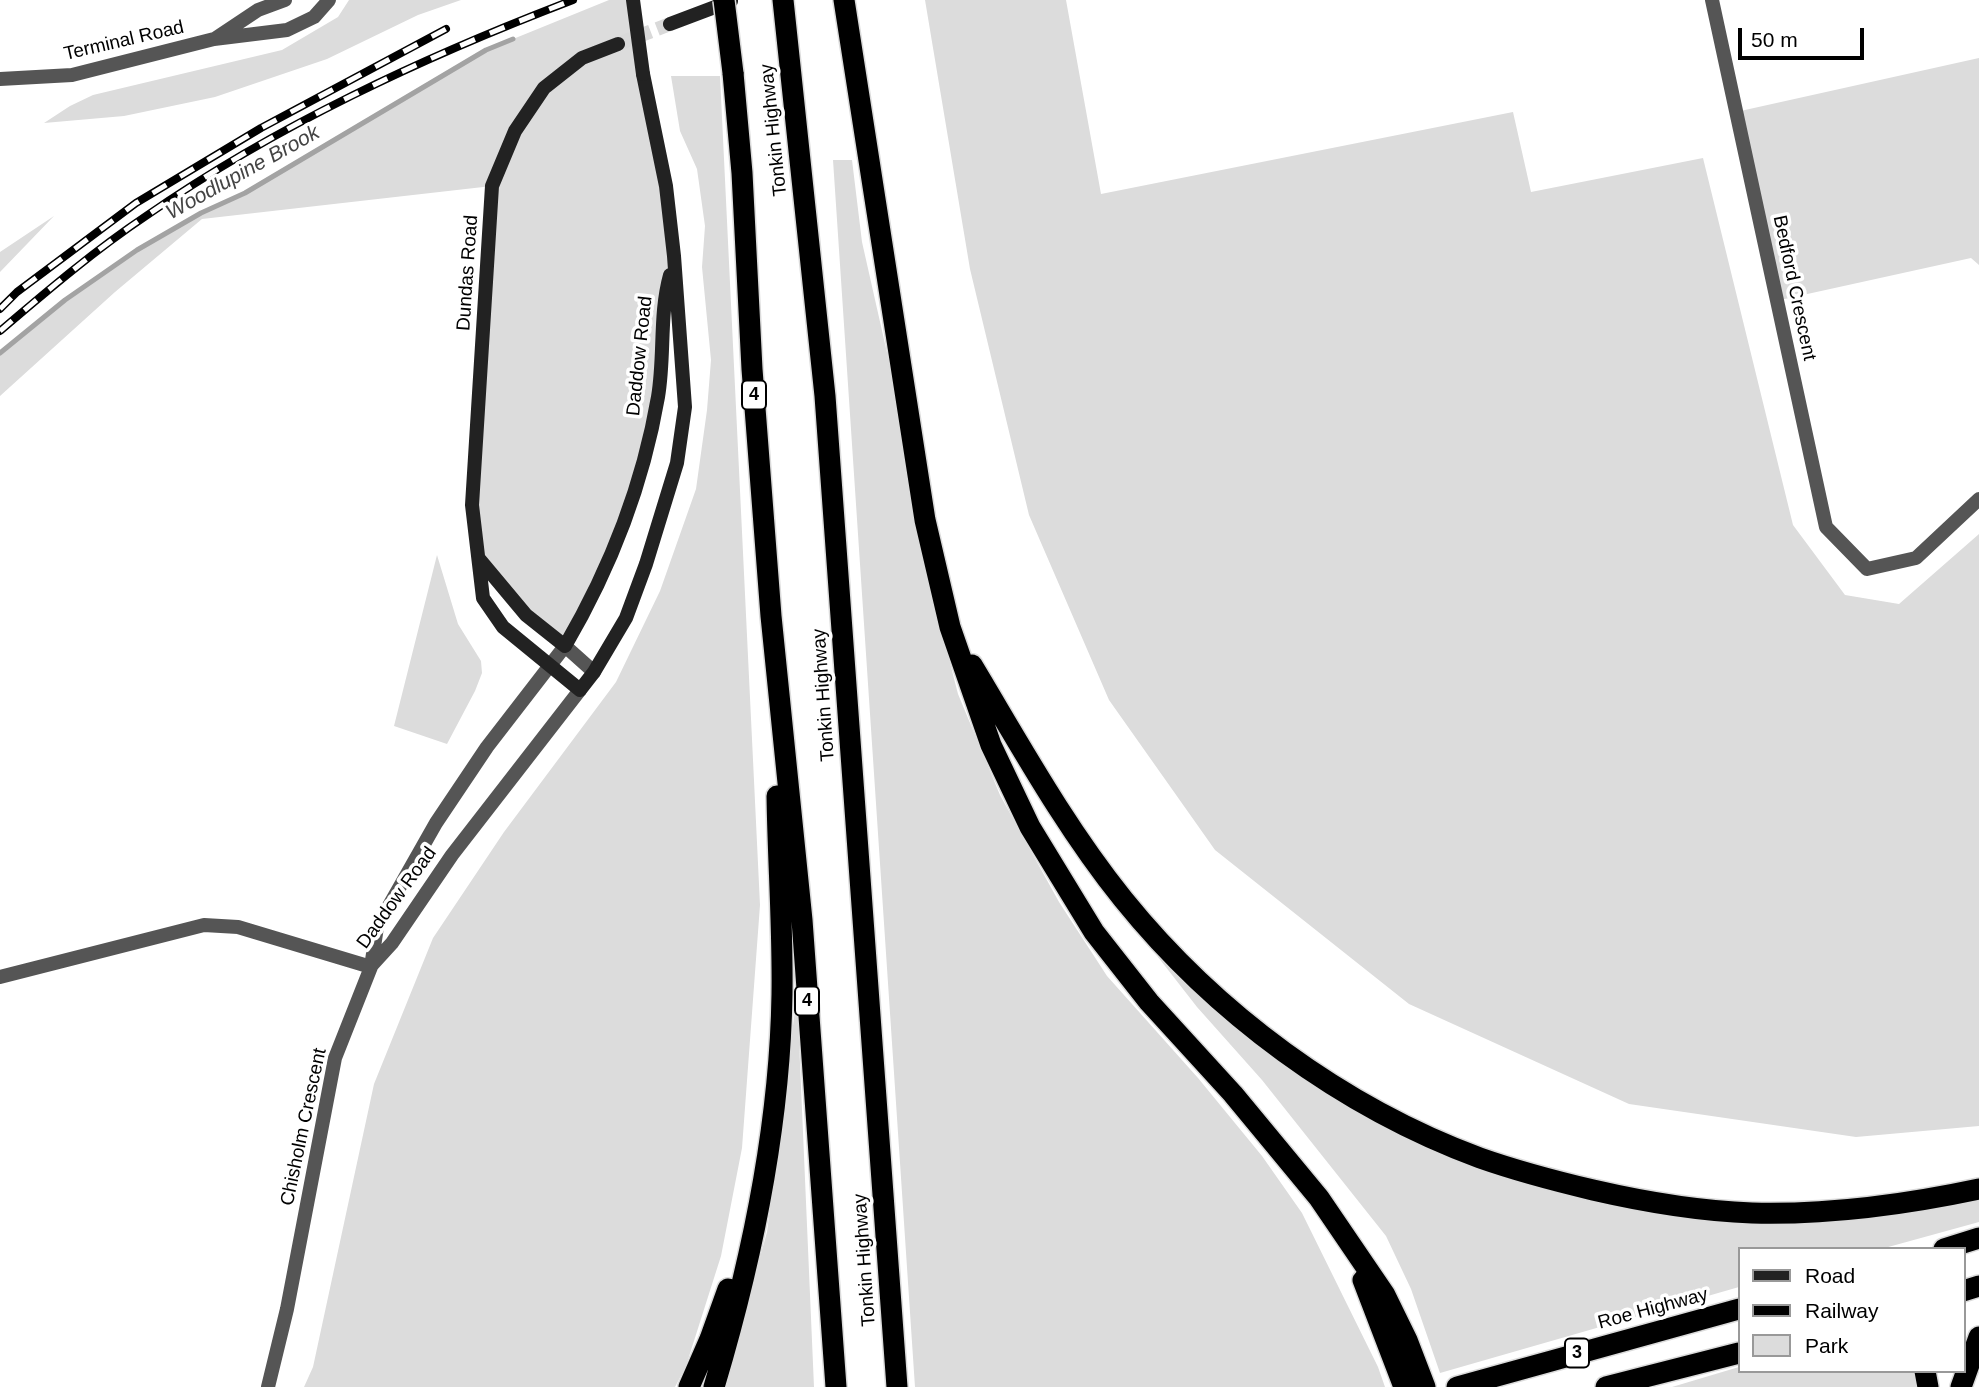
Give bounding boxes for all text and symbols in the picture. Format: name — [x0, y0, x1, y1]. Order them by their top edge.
scale bar — [1741, 14, 1867, 58]
street label: Terminal Road — [62, 16, 186, 66]
text: 50 m — [1751, 28, 1798, 51]
street label: Tonkin Highway — [756, 63, 792, 197]
water label: Woodlupine Brook — [162, 120, 324, 226]
street label: Bedford Crescent — [1767, 213, 1821, 363]
street label: Dundas Road — [453, 214, 483, 332]
street label: Daddow Road — [622, 295, 658, 417]
road number: 4 — [742, 380, 766, 410]
street label: Tonkin Highway — [808, 628, 840, 762]
street label: Daddow Road — [352, 843, 442, 953]
road number: 4 — [795, 986, 819, 1016]
street label: Chisholm Crescent — [276, 1046, 332, 1208]
street label: Tonkin Highway — [849, 1193, 881, 1327]
legend — [1738, 1247, 1965, 1373]
text: Road — [1805, 1264, 1855, 1287]
street label: Roe Highway — [1595, 1283, 1711, 1335]
text: Railway — [1805, 1299, 1879, 1322]
text: Park — [1805, 1334, 1848, 1357]
road number: 3 — [1565, 1338, 1589, 1368]

